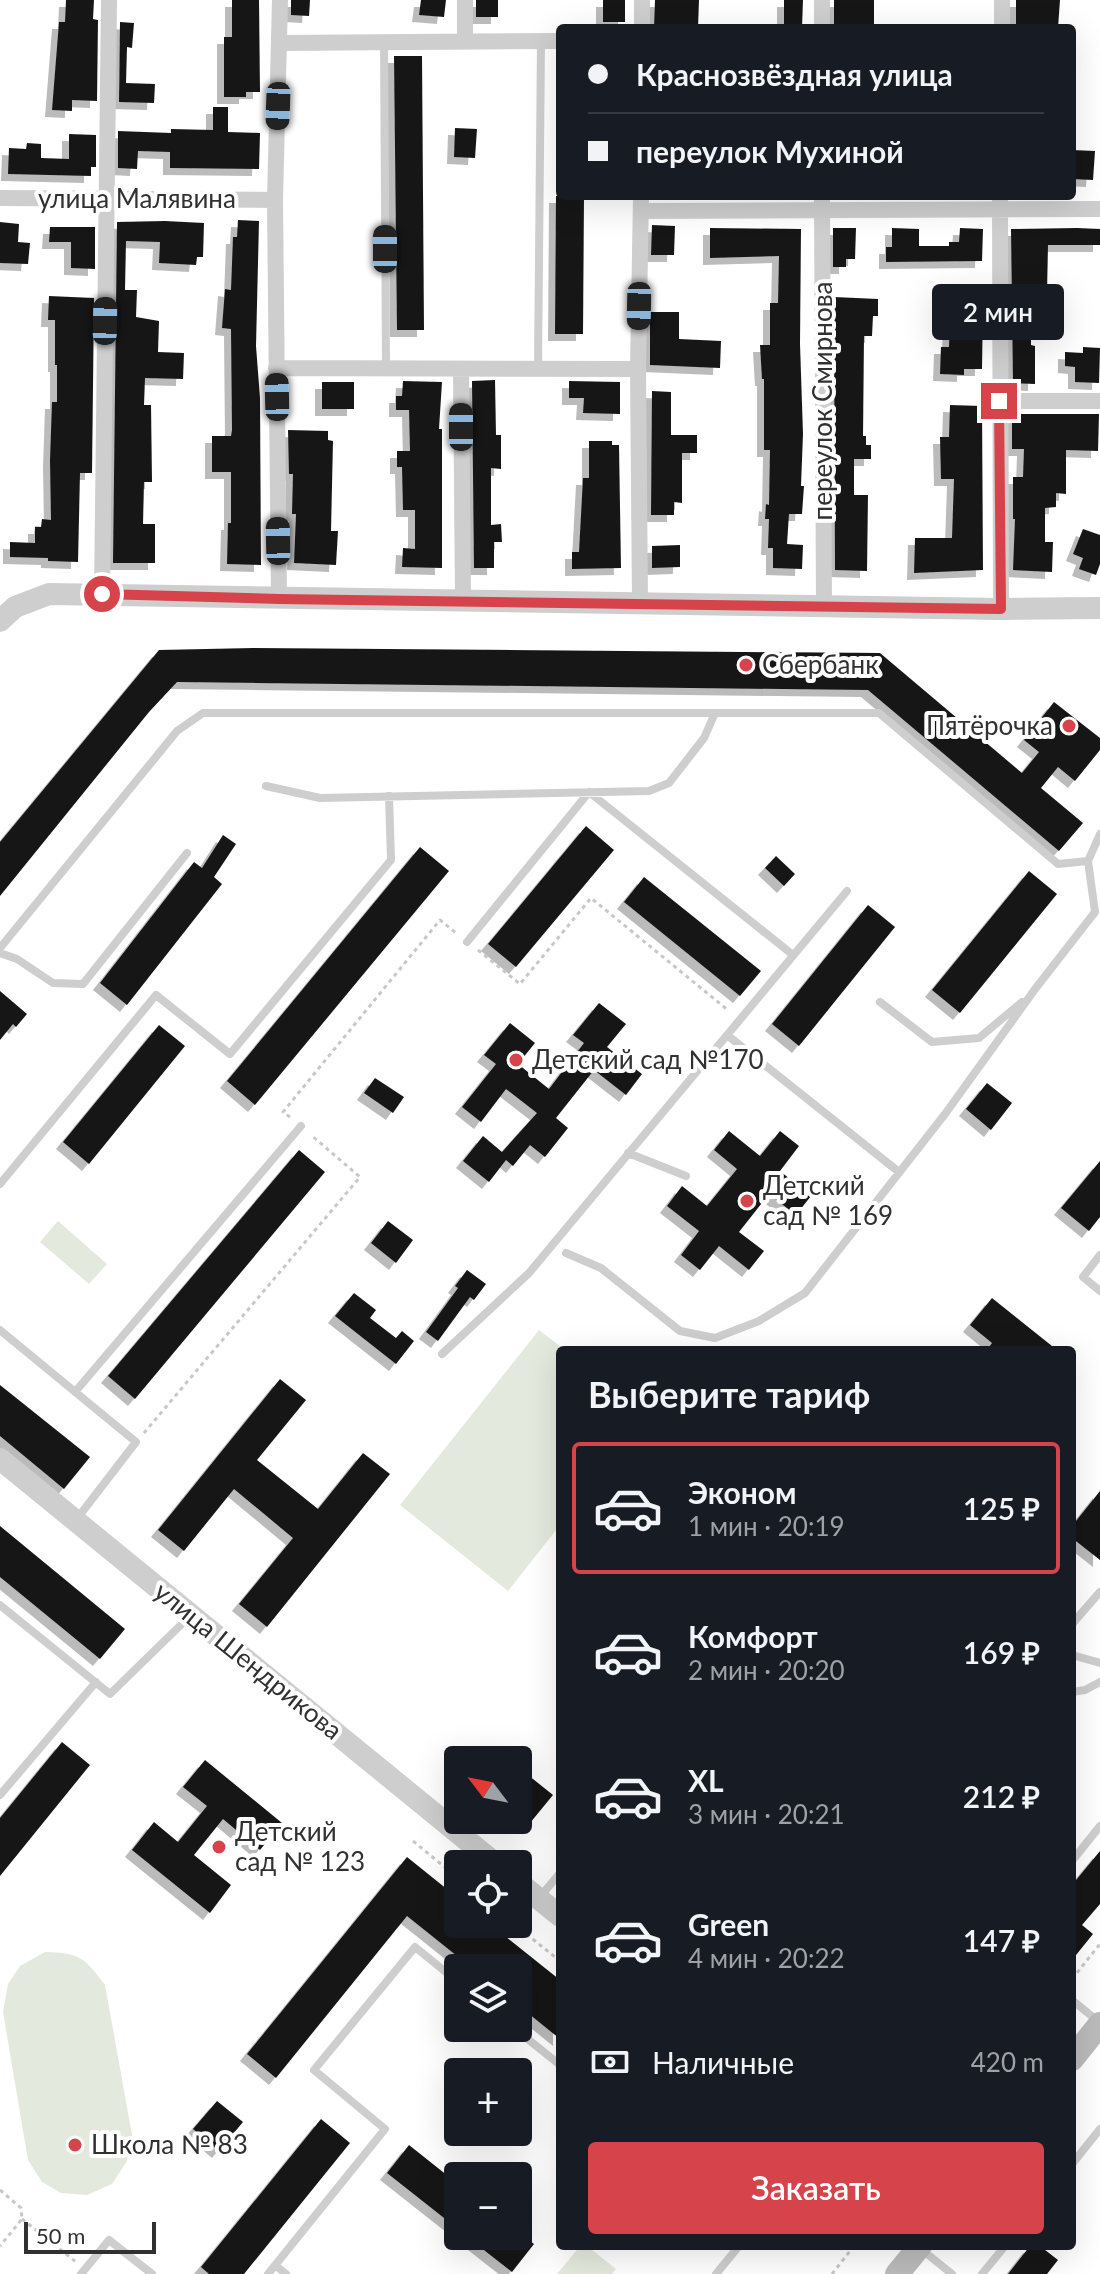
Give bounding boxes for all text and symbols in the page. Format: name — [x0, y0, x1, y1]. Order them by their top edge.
text: Краснозвёздная улица — [636, 56, 953, 92]
car — [265, 82, 291, 130]
text: переулок Мухиной — [636, 133, 904, 169]
street label: улица Малявина — [38, 182, 236, 214]
car — [373, 225, 397, 273]
car — [627, 282, 651, 330]
street label: переулок Смирнова — [806, 282, 838, 520]
callout: 2 мин — [933, 285, 1065, 341]
text: 2 мин — [963, 296, 1033, 328]
car — [93, 297, 117, 345]
car — [265, 373, 289, 421]
route end — [981, 383, 1017, 419]
car — [449, 403, 473, 451]
car — [266, 517, 290, 565]
route start — [84, 576, 120, 612]
place label: Сбербанк — [762, 648, 879, 680]
marker: Сбербанк — [737, 656, 755, 674]
place label: Пятёрочка — [926, 709, 1053, 741]
marker: Пятёрочка — [1060, 717, 1078, 735]
place label: Детский сад №170 — [532, 1043, 764, 1075]
marker: Детский сад №170 — [507, 1051, 525, 1069]
place label: Детский сад № 169 — [763, 1169, 893, 1231]
marker: Детский сад № 169 — [738, 1192, 756, 1210]
text: Выберите тариф — [588, 1372, 870, 1416]
icon: car — [592, 1472, 664, 1544]
text: Эконом — [688, 1474, 797, 1510]
text: 125 ₽ — [963, 1490, 1040, 1526]
text: 1 мин · 20:19 — [688, 1510, 845, 1542]
street label: улица Шендрикова — [148, 1575, 349, 1746]
icon: car — [592, 1616, 664, 1688]
text: Комфорт — [688, 1618, 818, 1654]
text: 169 ₽ — [963, 1634, 1040, 1670]
text: 2 мин · 20:20 — [688, 1654, 845, 1686]
north arrow — [444, 1746, 532, 1834]
map controls — [444, 1746, 532, 2250]
icon: car — [592, 1760, 664, 1832]
text: XL — [688, 1762, 724, 1798]
text: 212 ₽ — [963, 1778, 1040, 1814]
text: 3 мин · 20:21 — [688, 1798, 845, 1830]
place label: Детский сад № 123 — [235, 1815, 365, 1877]
marker: Детский сад № 123 — [210, 1838, 228, 1856]
button: locate — [444, 1850, 532, 1938]
icon: car — [592, 1904, 664, 1976]
text: Green — [688, 1906, 769, 1942]
text: 147 ₽ — [963, 1922, 1040, 1958]
text: 4 мин · 20:22 — [688, 1942, 845, 1974]
button: layers — [444, 1954, 532, 2042]
icon: cash — [588, 2040, 632, 2084]
text: Наличные — [652, 2044, 794, 2080]
text: 420 m — [971, 2046, 1044, 2078]
button: + — [444, 2058, 532, 2146]
place label: Школа № 83 — [91, 2128, 248, 2160]
marker: Школа № 83 — [66, 2136, 84, 2154]
button: Заказать — [588, 2142, 1044, 2234]
button: − — [444, 2162, 532, 2250]
scale bar — [24, 2218, 156, 2254]
text: 50 m — [36, 2222, 85, 2249]

